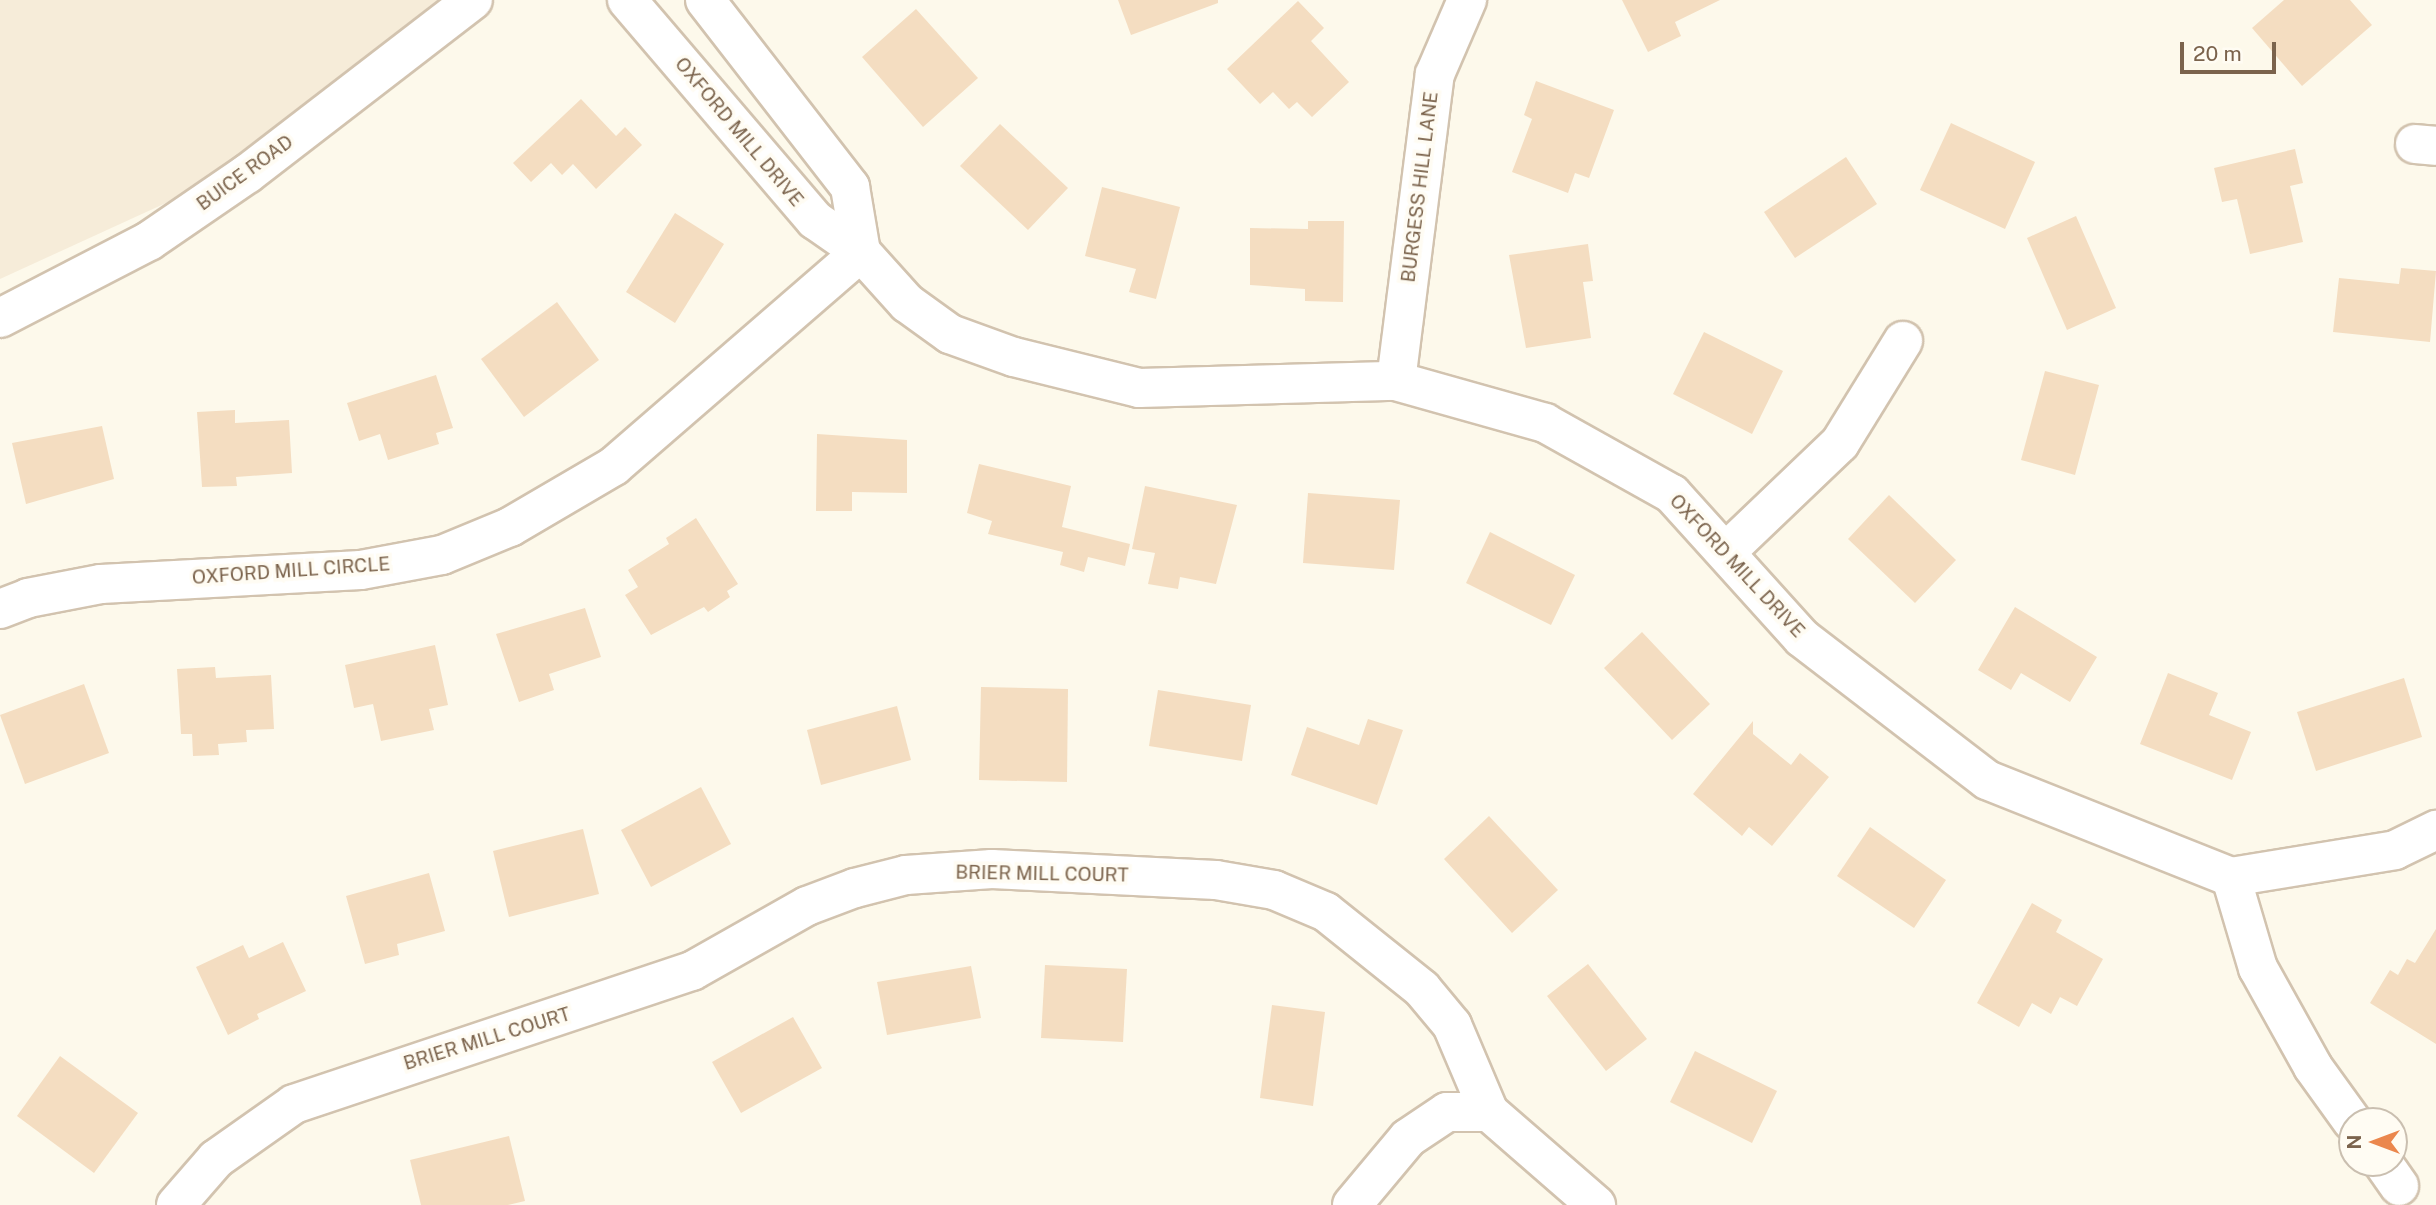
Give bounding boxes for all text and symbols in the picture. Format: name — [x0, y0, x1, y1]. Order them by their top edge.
scale bar — [2184, 28, 2280, 72]
text: 20 m — [2193, 41, 2242, 66]
street label: OXFORD MILL DRIVE — [670, 53, 808, 211]
street label: BURGESS HILL LANE — [1397, 90, 1443, 284]
street label: BUICE ROAD — [192, 130, 298, 216]
street label: OXFORD MILL DRIVE — [1665, 490, 1809, 642]
street label: OXFORD MILL CIRCLE — [191, 553, 391, 589]
street label: BRIER MILL COURT — [955, 861, 1129, 887]
street label: BRIER MILL COURT — [401, 1003, 573, 1075]
north arrow — [2338, 1107, 2408, 1177]
text: N — [2343, 1135, 2365, 1149]

